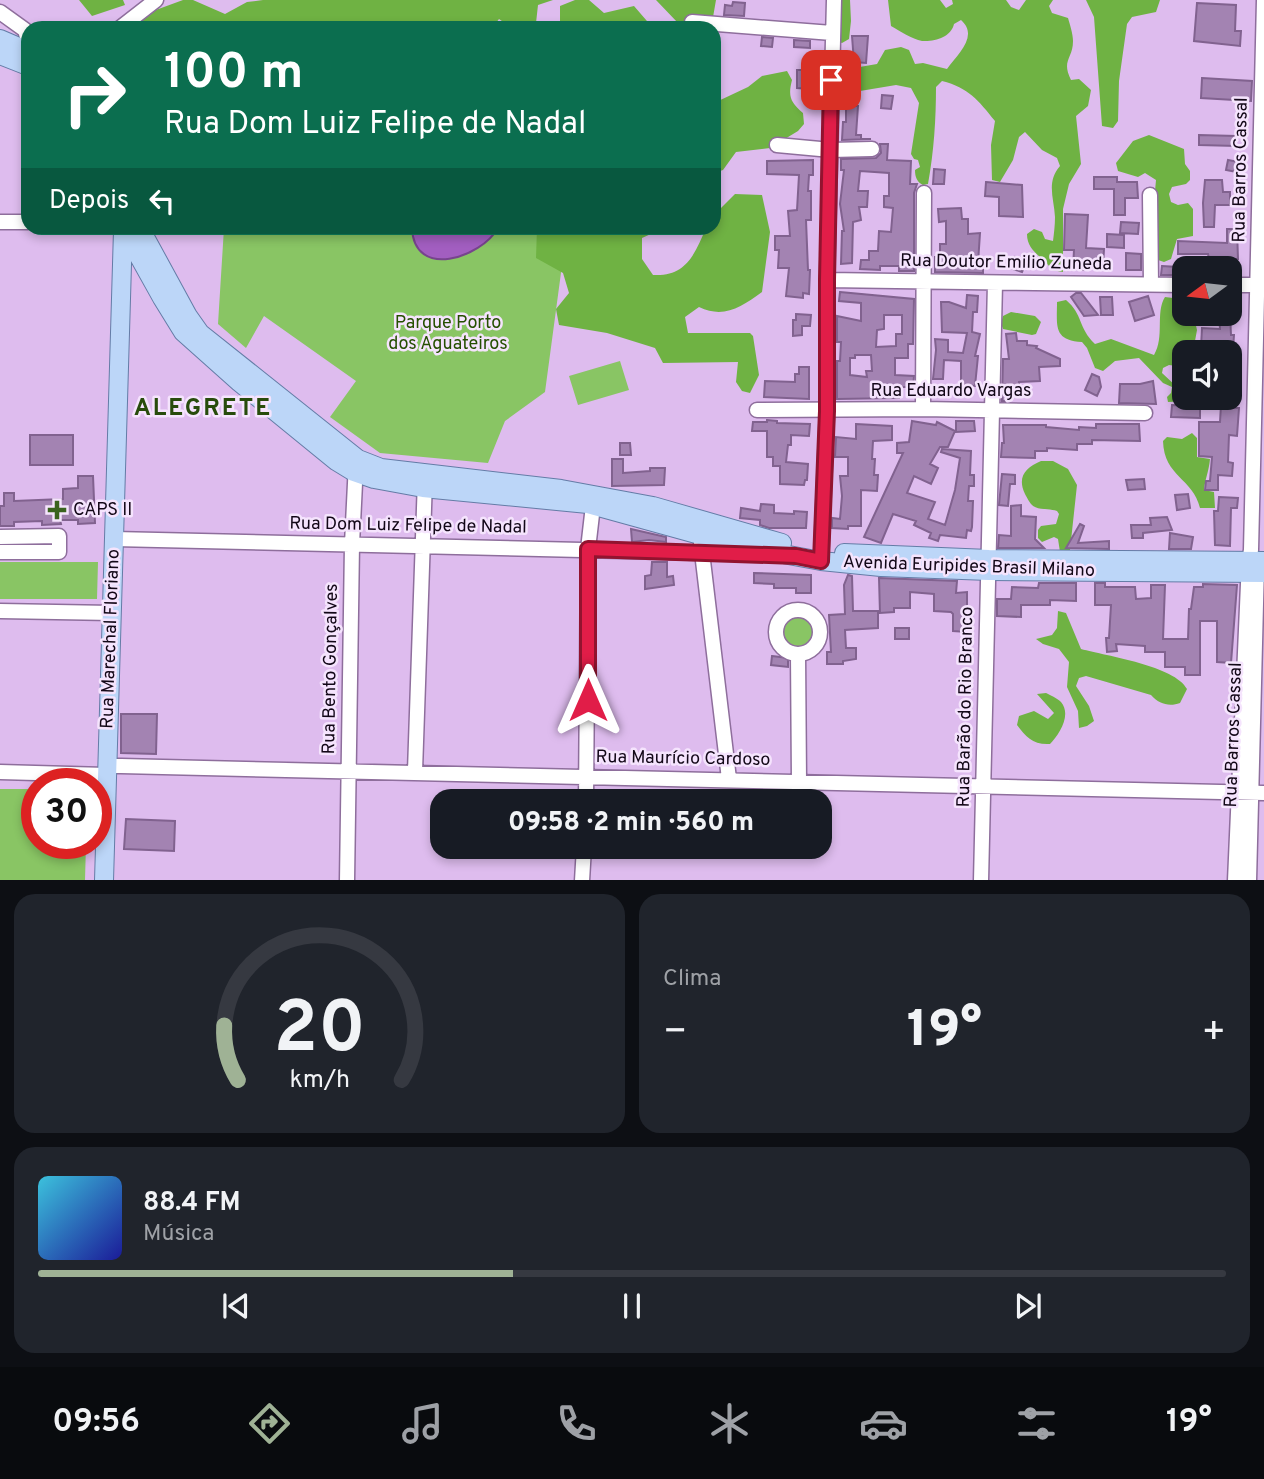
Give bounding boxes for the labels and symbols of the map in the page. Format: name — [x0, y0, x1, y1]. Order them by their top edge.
pin — [801, 50, 861, 110]
street label: Rua Barros Cassal — [1228, 97, 1254, 243]
street label: Rua Doutor Emilio Zuneda — [900, 250, 1112, 276]
north arrow — [1172, 256, 1242, 326]
park label: Parque Porto dos Aguateiros — [388, 312, 508, 356]
street label: Rua Eduardo Vargas — [870, 380, 1032, 403]
district label: ALEGRETE — [134, 394, 272, 424]
place label: CAPS II — [73, 499, 132, 522]
marker: CAPS II — [47, 500, 67, 520]
street label: Rua Dom Luiz Felipe de Nadal — [289, 512, 527, 540]
street label: Rua Marechal Floriano — [96, 549, 126, 729]
street label: Avenida Euripides Brasil Milano — [843, 551, 1095, 583]
street label: Rua Bento Gonçalves — [318, 583, 344, 755]
street label: Rua Barão do Rio Branco — [953, 606, 979, 808]
street label: Rua Barros Cassal — [1220, 662, 1248, 808]
position arrow — [551, 663, 625, 737]
street label: Rua Maurício Cardoso — [595, 746, 771, 772]
speed limit sign: 30 — [21, 768, 112, 859]

